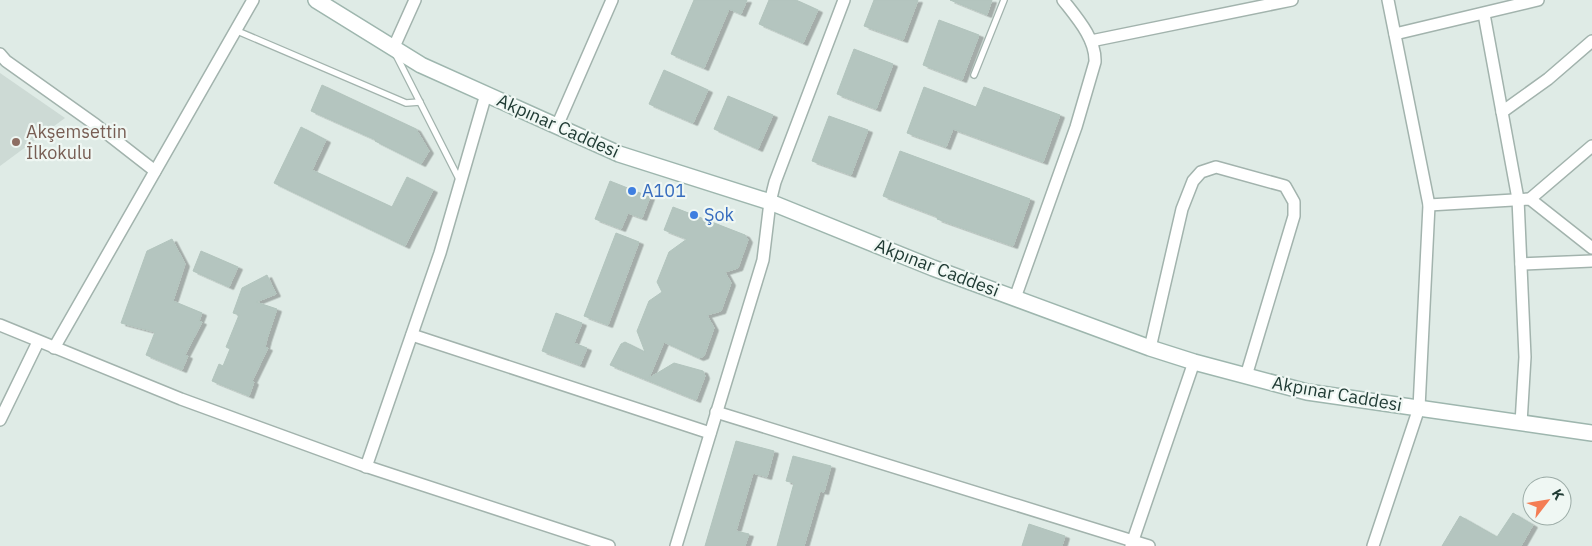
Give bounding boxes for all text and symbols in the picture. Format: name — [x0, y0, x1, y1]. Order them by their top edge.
street label: Akpınar Caddesi — [493, 88, 623, 163]
place label: Akşemsettin İlkokulu — [26, 120, 127, 164]
marker: Akşemsettin İlkokulu — [10, 136, 22, 148]
place label: A101 — [642, 179, 686, 202]
marker: A101 — [626, 185, 638, 197]
place label: Şok — [704, 203, 735, 226]
marker: Şok — [688, 209, 700, 221]
street label: Akpınar Caddesi — [872, 233, 1003, 302]
street label: Akpınar Caddesi — [1270, 371, 1404, 416]
north arrow — [1522, 476, 1572, 526]
text: K — [1548, 485, 1568, 503]

